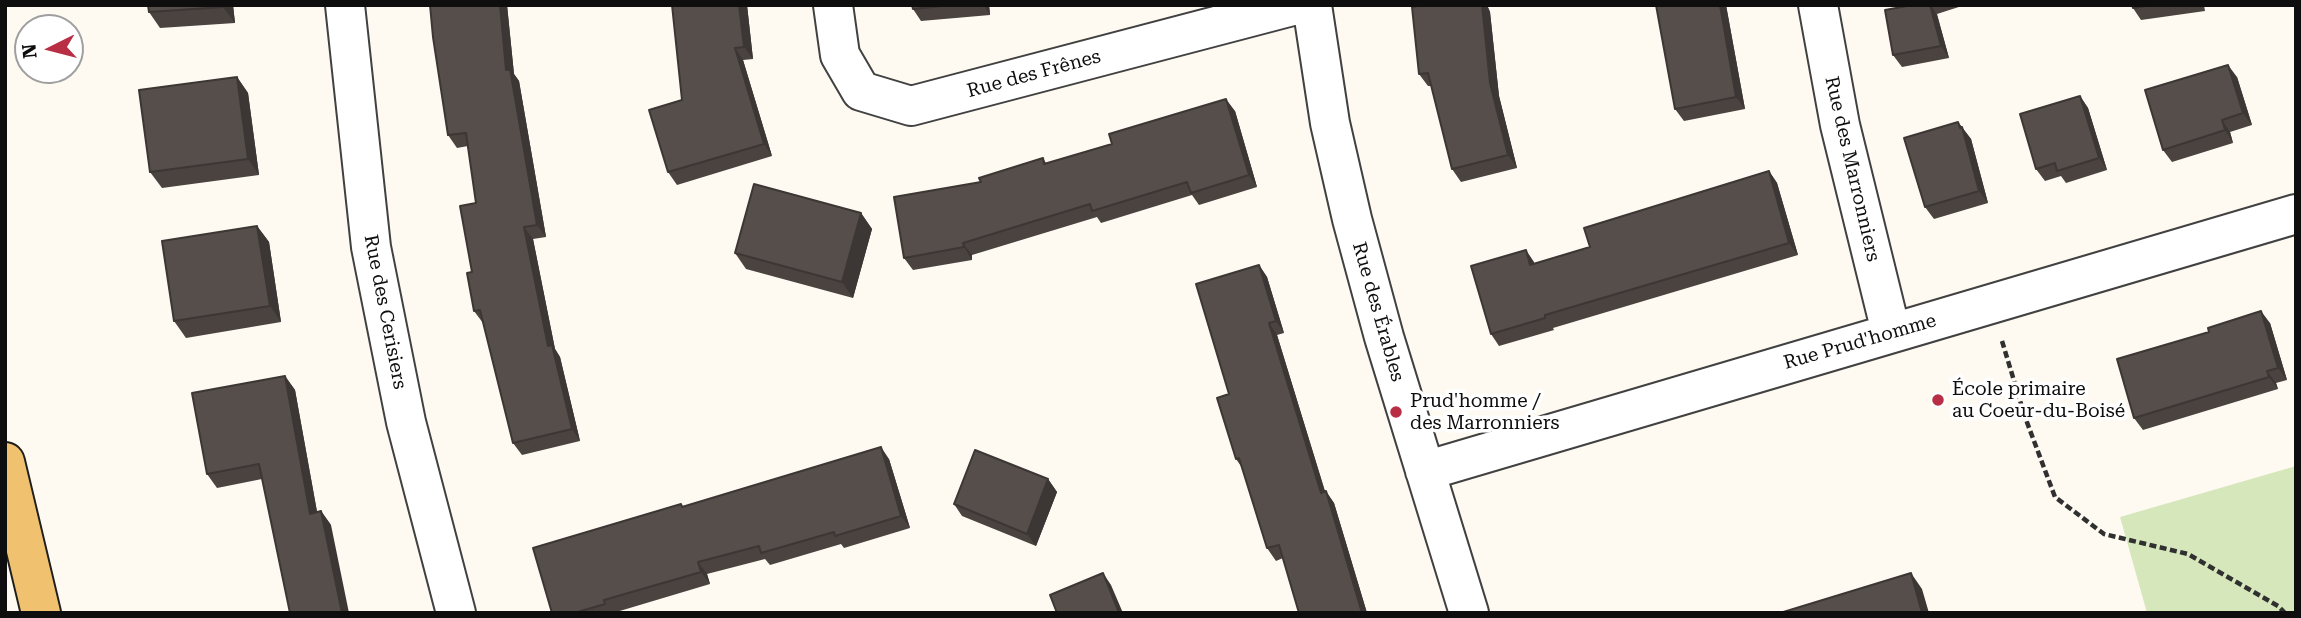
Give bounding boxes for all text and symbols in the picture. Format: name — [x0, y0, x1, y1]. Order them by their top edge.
north arrow — [14, 14, 84, 84]
text: N — [17, 43, 42, 60]
street label: Rue des Frênes — [965, 45, 1103, 103]
street label: Rue des Marronniers — [1820, 74, 1884, 264]
street label: Rue des Cerisiers — [359, 233, 411, 391]
street label: Rue des Érables — [1347, 240, 1409, 384]
street label: Rue Prud'homme — [1781, 309, 1939, 375]
place label: École primaire au Coeur‑du‑Boisé — [1952, 378, 2125, 422]
place label: Prud'homme / des Marronniers — [1410, 390, 1560, 434]
marker: École primaire au Coeur‑du‑Boisé — [1930, 392, 1946, 408]
marker: Prud'homme / des Marronniers — [1388, 404, 1404, 420]

